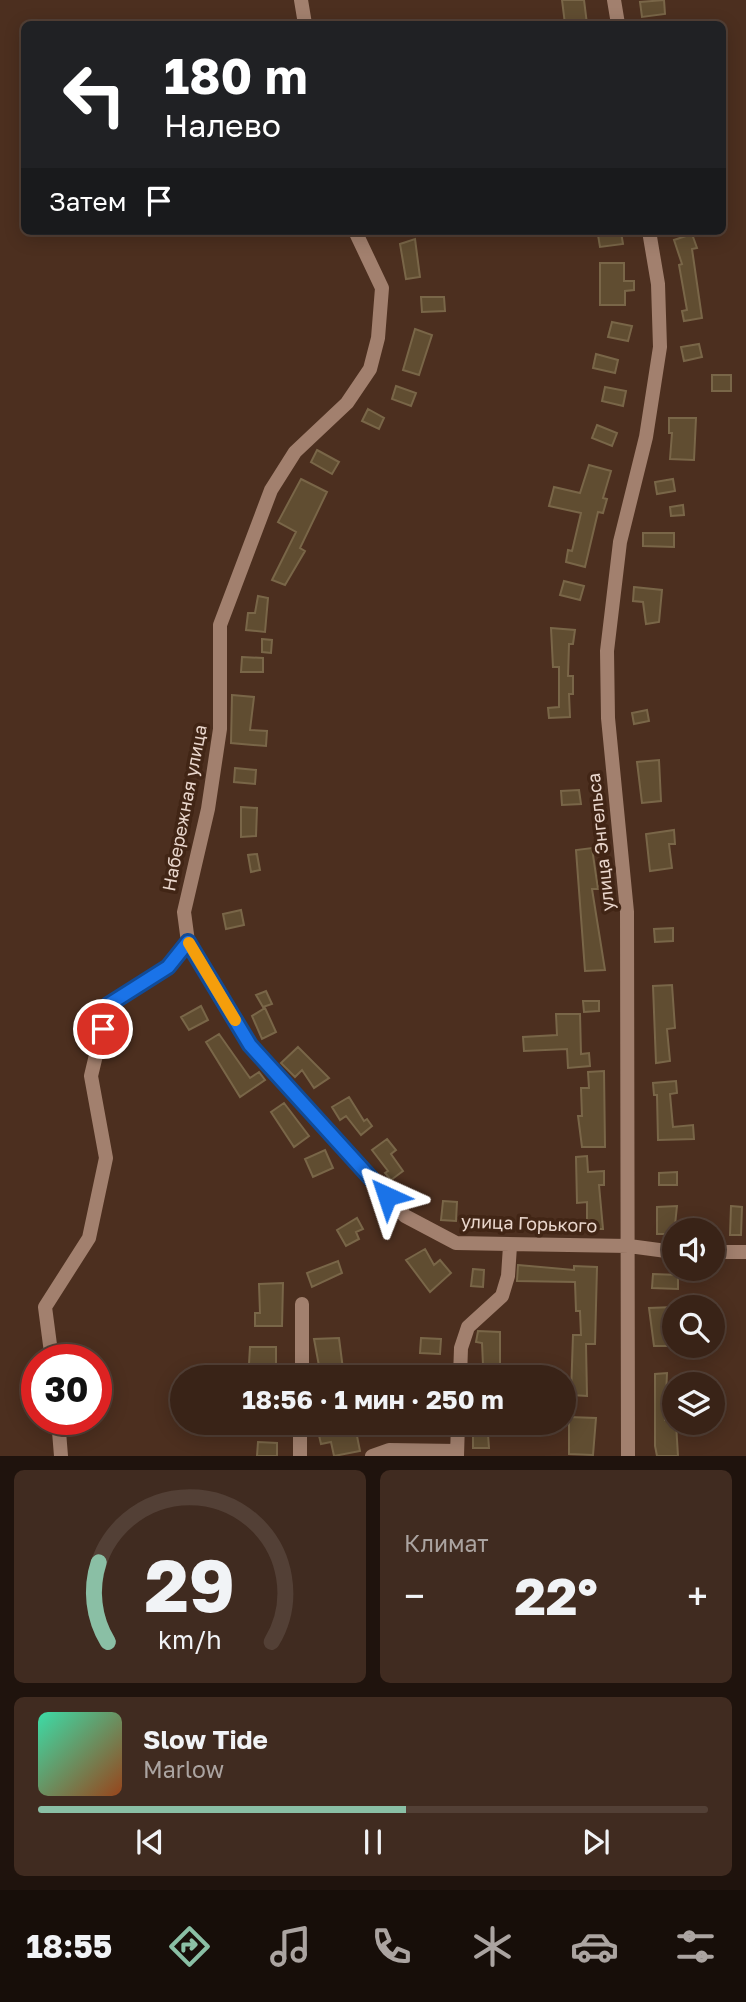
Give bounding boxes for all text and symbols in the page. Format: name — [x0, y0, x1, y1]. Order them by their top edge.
text: 180 m — [164, 46, 308, 105]
icon: left — [49, 49, 140, 140]
text: Налево — [164, 106, 281, 144]
icon: arrive — [140, 182, 178, 220]
text: Затем — [49, 186, 126, 217]
street label: Набережная улица — [157, 723, 211, 893]
street label: улица Энгельса — [582, 772, 618, 912]
pin — [73, 999, 133, 1059]
icon: arrive — [84, 1010, 122, 1048]
position arrow — [350, 1159, 424, 1233]
street label: улица Горького — [461, 1210, 598, 1236]
map controls — [662, 1218, 725, 1435]
button: sound — [662, 1218, 725, 1281]
button: search — [662, 1295, 725, 1358]
speed limit sign: 30 — [21, 1344, 112, 1435]
button: layers — [662, 1372, 725, 1435]
text: 18:56 · 1 мин · 250 m — [242, 1384, 504, 1415]
text: Климат — [404, 1529, 489, 1557]
text: 29 — [145, 1542, 235, 1629]
text: 22° — [514, 1564, 598, 1626]
text: − — [404, 1573, 425, 1618]
text: + — [687, 1573, 708, 1618]
text: km/h — [158, 1624, 222, 1655]
text: Slow Tide — [143, 1724, 268, 1755]
text: Marlow — [143, 1755, 224, 1783]
icon: previous — [131, 1823, 169, 1861]
icon: pause — [354, 1823, 392, 1861]
icon: next — [577, 1823, 615, 1861]
icon: directions — [165, 1922, 214, 1971]
icon: music — [266, 1922, 315, 1971]
icon: phone — [367, 1922, 416, 1971]
icon: climate — [468, 1922, 517, 1971]
icon: car — [570, 1922, 619, 1971]
icon: filters — [671, 1922, 720, 1971]
text: 18:55 — [26, 1927, 112, 1965]

